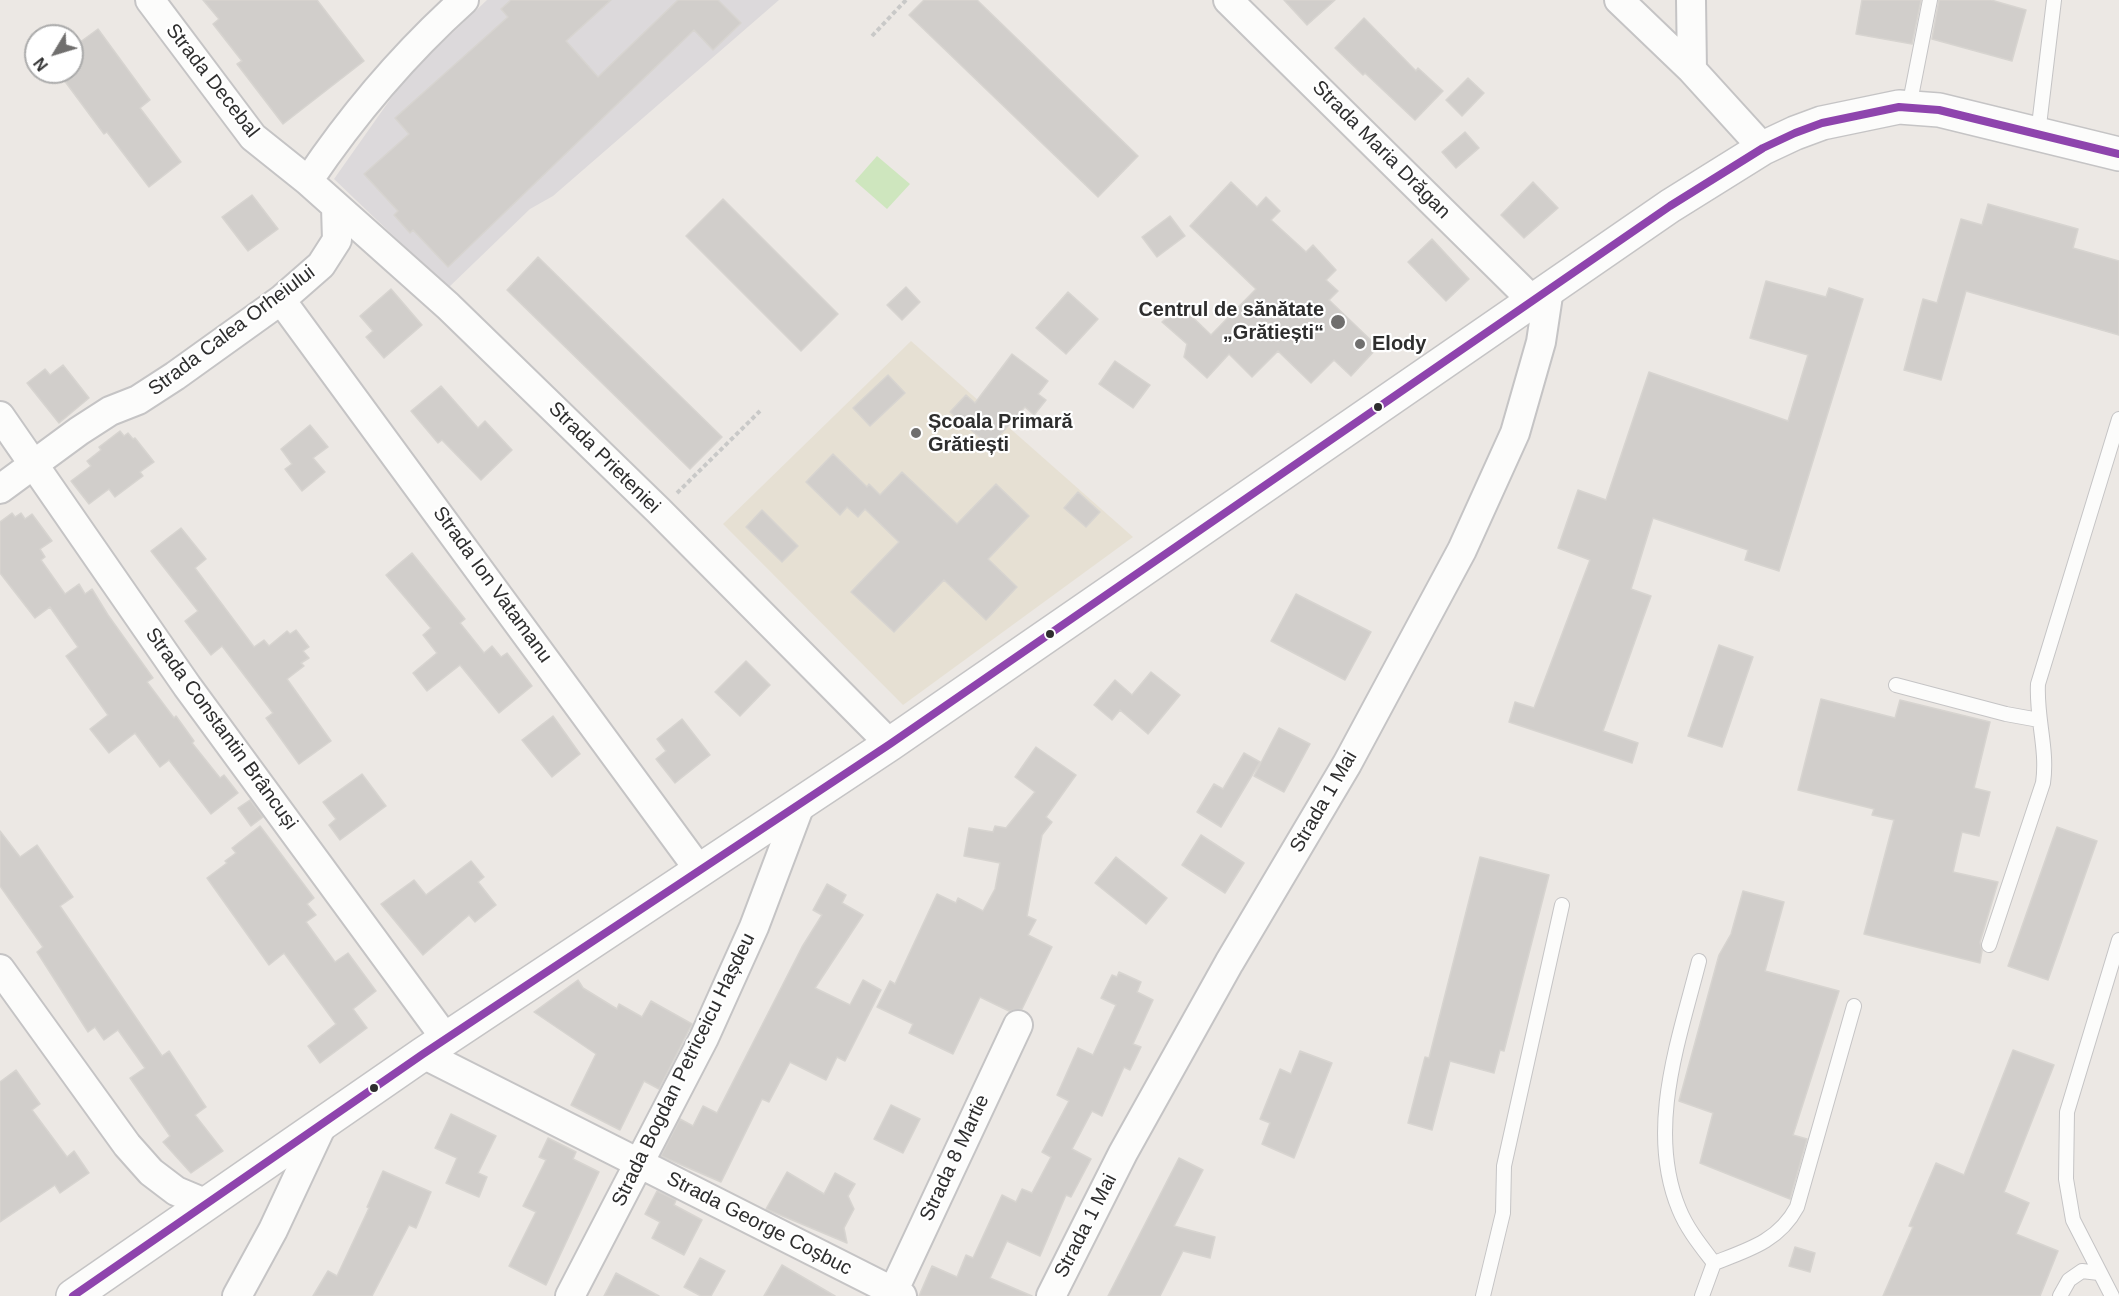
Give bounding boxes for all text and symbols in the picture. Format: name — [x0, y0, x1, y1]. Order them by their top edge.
street label: Strada Decebal — [160, 19, 264, 143]
north arrow — [24, 24, 84, 84]
text: N — [31, 54, 51, 74]
street label: Strada Maria Drăgan — [1307, 76, 1455, 224]
street label: Strada Calea Orheiului — [144, 261, 320, 401]
place label: Centrul de sănătate „Grătiești“ — [1138, 298, 1324, 345]
marker: Centrul de sănătate „Grătiești“ — [1329, 313, 1347, 331]
place label: Elody — [1372, 332, 1426, 356]
marker: Elody — [1353, 337, 1367, 351]
street label: Strada Prieteniei — [543, 397, 665, 519]
unlabelled marker — [1372, 401, 1384, 413]
place label: Școala Primară Grătiești — [928, 410, 1073, 457]
marker: Școala Primară Grătiești — [909, 426, 923, 440]
street label: Strada Ion Vatamanu — [427, 502, 557, 668]
street label: Strada Constantin Brâncuși — [140, 623, 302, 835]
unlabelled marker — [1044, 628, 1056, 640]
street label: Strada 1 Mai — [1285, 747, 1363, 857]
street label: Strada Bogdan Petriceicu Hașdeu — [607, 929, 761, 1211]
unlabelled marker — [368, 1082, 380, 1094]
street label: Strada 8 Martie — [915, 1091, 995, 1225]
street label: Strada George Coșbuc — [662, 1167, 856, 1281]
street label: Strada 1 Mai — [1050, 1170, 1122, 1282]

